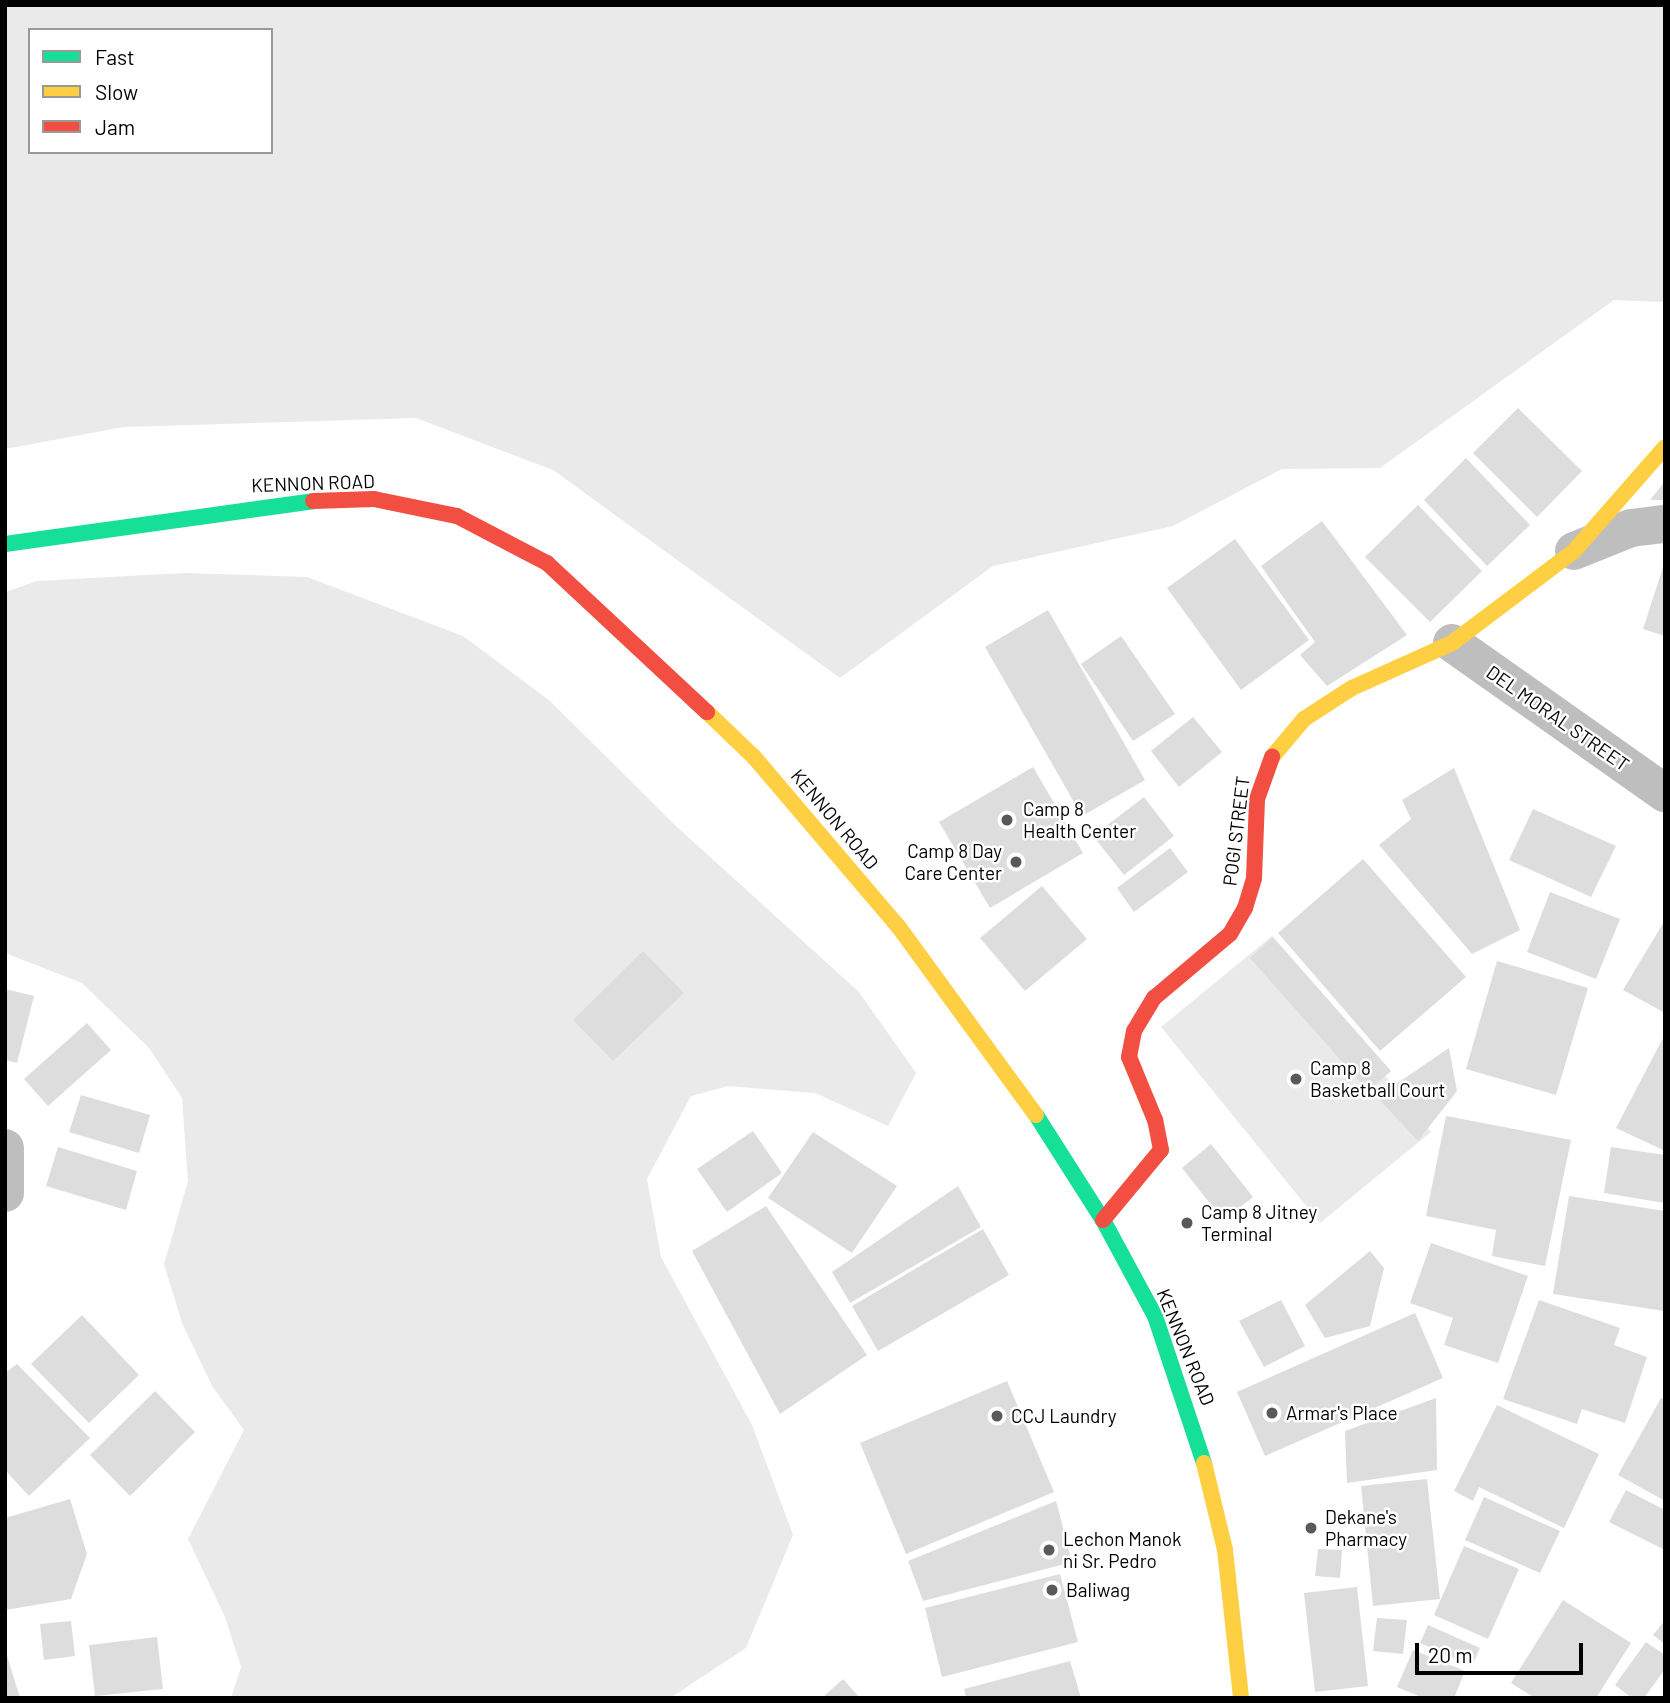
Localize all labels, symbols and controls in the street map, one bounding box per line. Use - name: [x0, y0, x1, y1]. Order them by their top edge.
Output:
- legend: [28, 28, 273, 154]
- text: Fast: [95, 44, 135, 69]
- text: Slow: [95, 79, 138, 104]
- text: Jam: [95, 114, 135, 139]
- street label: KENNON ROAD: [251, 469, 375, 497]
- street label: DEL MORAL STREET: [1482, 660, 1634, 776]
- street label: KENNON ROAD: [787, 764, 883, 874]
- street label: POGI STREET: [1218, 775, 1254, 887]
- place label: Camp 8 Health Center: [1023, 798, 1136, 842]
- marker: Camp 8 Health Center: [997, 810, 1017, 830]
- place label: Camp 8 Day Care Center: [905, 840, 1002, 884]
- marker: Camp 8 Day Care Center: [1008, 854, 1024, 870]
- place label: Camp 8 Basketball Court: [1310, 1057, 1445, 1101]
- marker: Camp 8 Basketball Court: [1288, 1071, 1304, 1087]
- place label: Camp 8 Jitney Terminal: [1201, 1201, 1317, 1245]
- marker: Camp 8 Jitney Terminal: [1179, 1215, 1195, 1231]
- street label: KENNON ROAD: [1152, 1285, 1220, 1409]
- place label: Armar's Place: [1286, 1402, 1398, 1424]
- place label: CCJ Laundry: [1011, 1405, 1117, 1427]
- marker: Armar's Place: [1264, 1405, 1280, 1421]
- marker: CCJ Laundry: [989, 1408, 1005, 1424]
- place label: Dekane's Pharmacy: [1325, 1506, 1407, 1550]
- marker: Dekane's Pharmacy: [1303, 1520, 1319, 1536]
- place label: Lechon Manok ni Sr. Pedro: [1063, 1528, 1182, 1572]
- marker: Lechon Manok ni Sr. Pedro: [1041, 1542, 1057, 1558]
- place label: Baliwag: [1066, 1579, 1130, 1601]
- marker: Baliwag: [1044, 1582, 1060, 1598]
- scale bar: [1418, 1630, 1586, 1674]
- text: 20 m: [1428, 1642, 1473, 1667]

